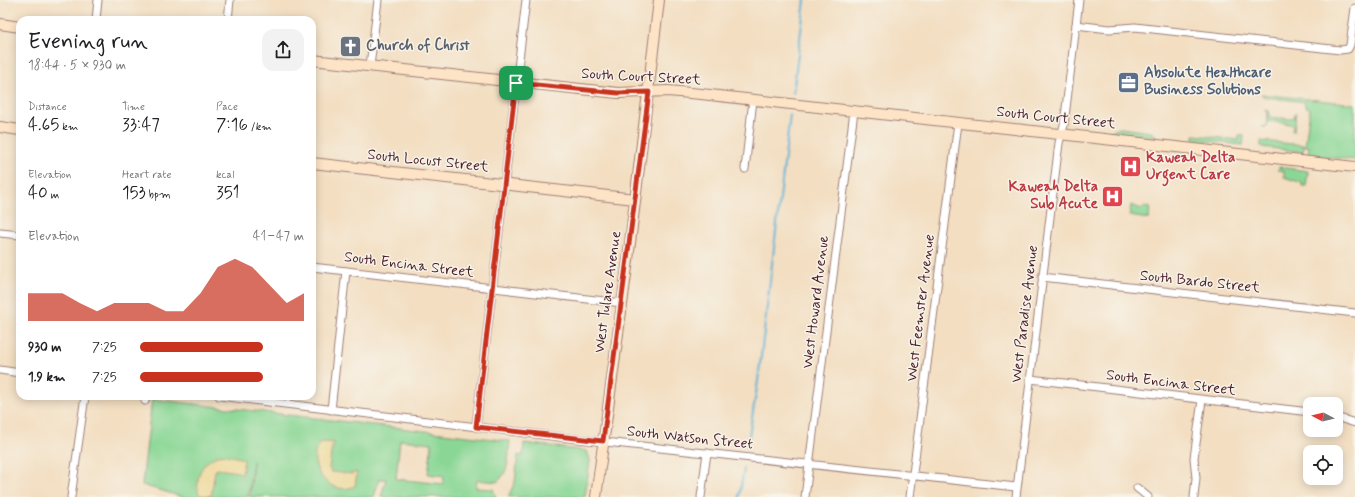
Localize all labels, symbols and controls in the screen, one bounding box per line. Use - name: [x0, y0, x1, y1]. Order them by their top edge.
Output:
- text: Evening run: [28, 28, 148, 56]
- button: share: [262, 29, 304, 71]
- church icon: Church of Christ: [338, 33, 364, 59]
- place label: Church of Christ: [366, 36, 470, 56]
- text: 18:44 · 5 × 930 m: [28, 57, 126, 74]
- place label: Absolute Healthcare Business Solutions: [1144, 63, 1272, 100]
- street label: South Court Street: [581, 64, 701, 90]
- pin: [499, 66, 533, 100]
- office icon: Absolute Healthcare Business Solutions: [1115, 69, 1141, 95]
- icon: arrive: [505, 72, 527, 94]
- text: Distance: [28, 100, 67, 114]
- text: Time: [122, 100, 145, 114]
- text: Pace: [216, 100, 238, 114]
- street label: South Court Street: [995, 102, 1117, 134]
- text: 4.65: [28, 114, 59, 136]
- text: 33:47: [122, 114, 160, 136]
- text: 7:16: [216, 114, 248, 136]
- text: km: [59, 120, 78, 134]
- text: /km: [248, 120, 272, 134]
- street label: South Locust Street: [366, 145, 490, 177]
- place label: Kaweah Delta Urgent Care: [1146, 148, 1235, 187]
- hospital icon: Kaweah Delta Urgent Care: [1118, 154, 1144, 180]
- text: Elevation: [28, 168, 71, 182]
- text: Heart rate: [122, 168, 171, 182]
- text: kcal: [216, 168, 234, 182]
- place label: Kaweah Delta Sub Acute: [1009, 177, 1099, 214]
- text: 40: [28, 182, 48, 204]
- text: 153: [122, 182, 146, 204]
- text: 351: [216, 182, 239, 204]
- hospital icon: Kaweah Delta Sub Acute: [1100, 183, 1126, 209]
- text: m: [48, 188, 59, 202]
- text: bpm: [146, 188, 171, 202]
- text: Elevation: [28, 228, 79, 245]
- text: 41–47 m: [253, 228, 304, 245]
- street label: West Tulare Avenue: [590, 230, 626, 354]
- street label: West Feemster Avenue: [902, 233, 940, 383]
- street label: West Howard Avenue: [798, 234, 834, 370]
- street label: West Paradise Avenue: [1007, 244, 1043, 384]
- street label: South Encina Street: [343, 247, 475, 283]
- street label: South Bardo Street: [1139, 266, 1261, 298]
- text: 930 m: [28, 339, 62, 356]
- text: 7:25: [92, 339, 117, 356]
- street label: South Encina Street: [1105, 365, 1237, 401]
- text: 1.9 km: [28, 369, 65, 386]
- text: 7:25: [92, 369, 117, 386]
- north arrow: [1303, 397, 1343, 437]
- map controls: [1303, 397, 1343, 485]
- street label: South Watson Street: [626, 421, 755, 455]
- button: locate: [1303, 445, 1343, 485]

